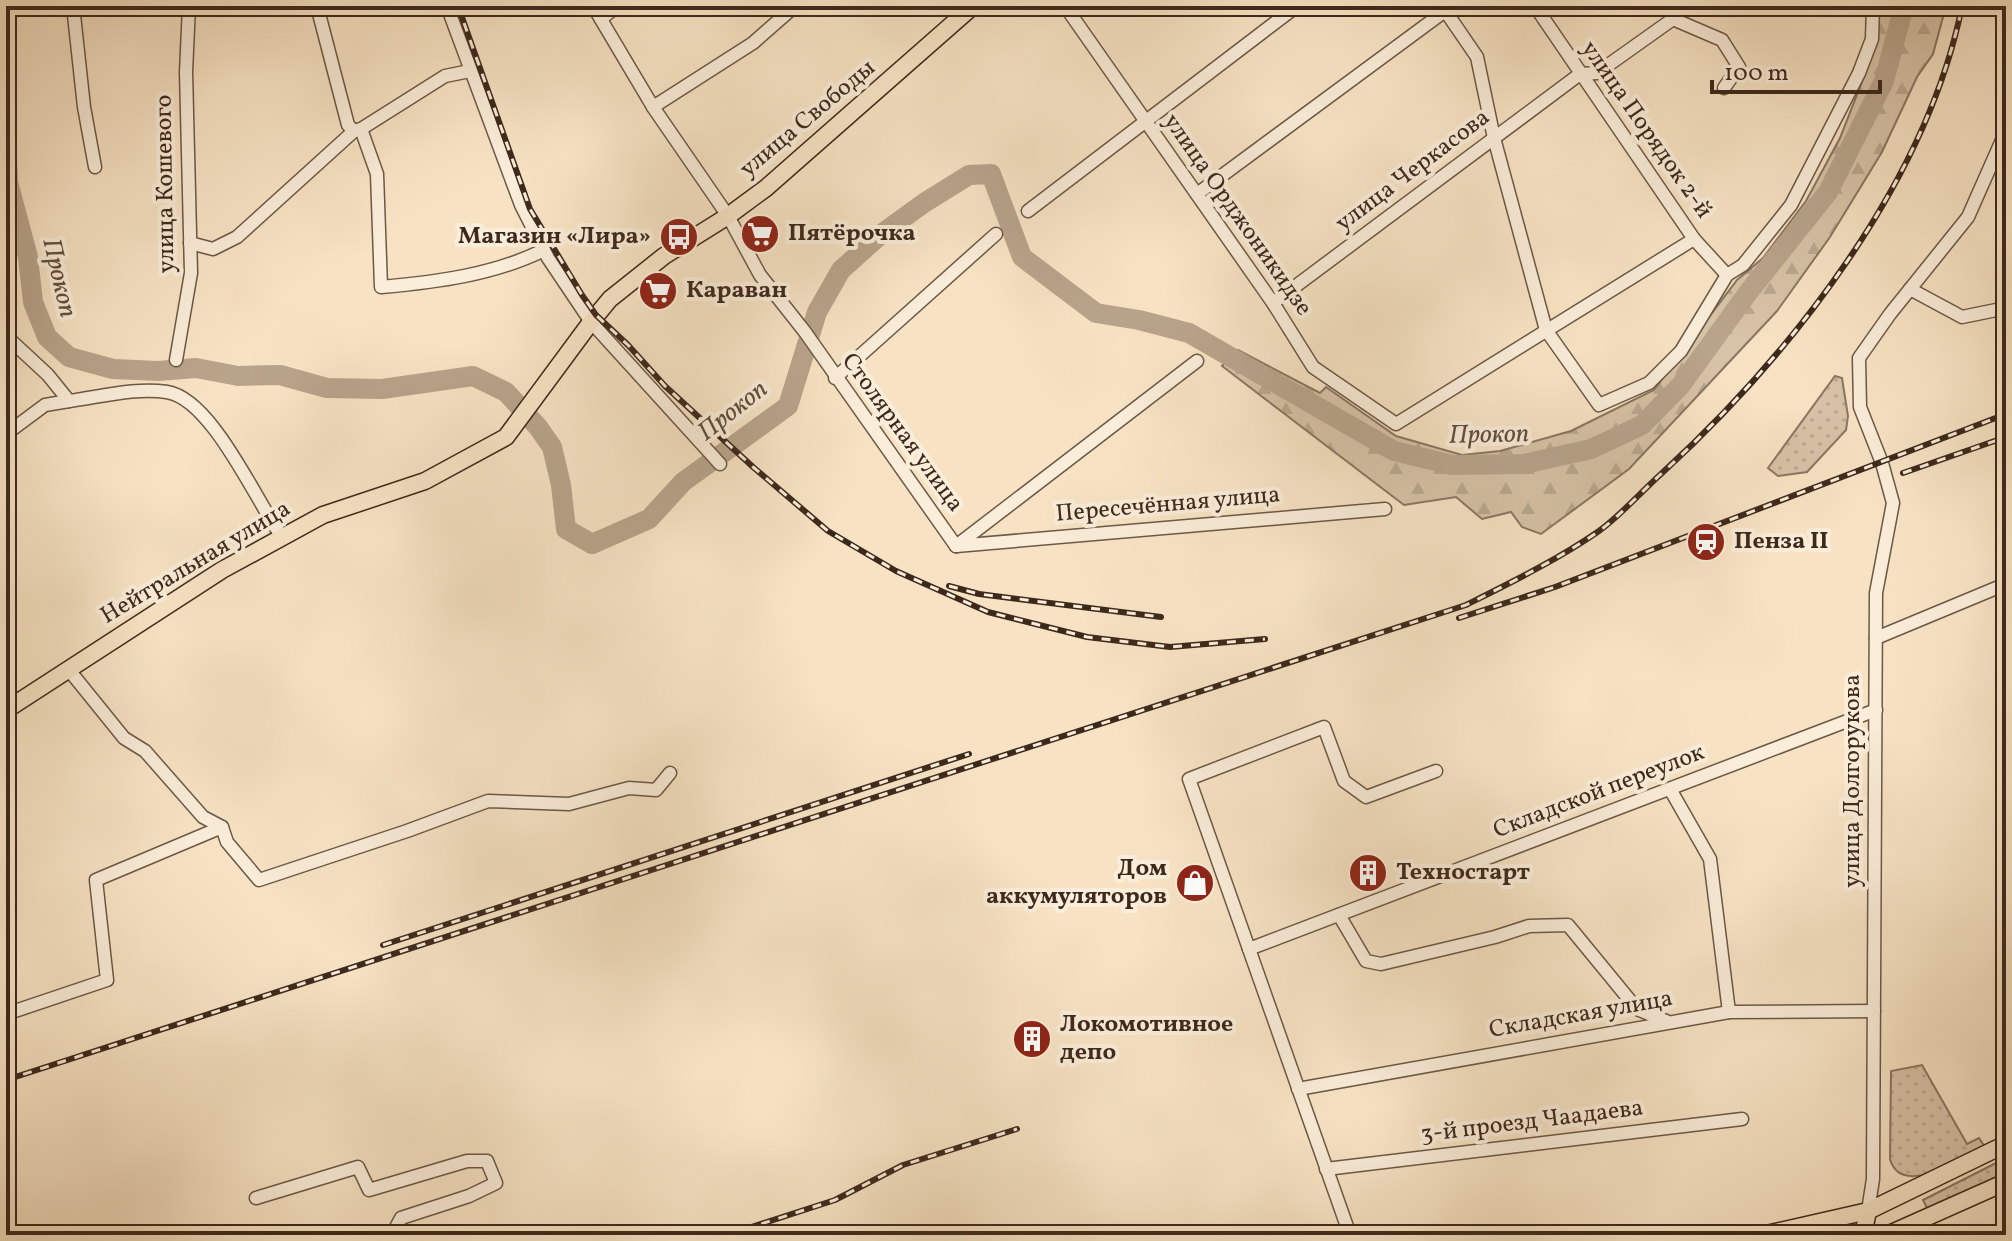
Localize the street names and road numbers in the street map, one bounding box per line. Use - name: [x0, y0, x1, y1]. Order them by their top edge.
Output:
- street label: улица Порядок 2-й: [1572, 34, 1720, 226]
- street label: улица Свободы: [733, 52, 883, 186]
- street label: улица Кошевого: [147, 94, 185, 274]
- street label: улица Черкасова: [1329, 101, 1497, 241]
- street label: улица Орджоникидзе: [1154, 107, 1320, 323]
- street label: Столярная улица: [833, 347, 971, 519]
- street label: Пересечённая улица: [1054, 478, 1282, 532]
- street label: Нейтральная улица: [95, 493, 297, 633]
- street label: улица Долгорукова: [1836, 674, 1870, 888]
- street label: Складской переулок: [1489, 736, 1710, 848]
- street label: Складская улица: [1486, 982, 1676, 1048]
- street label: 3-й проезд Чаадаева: [1419, 1091, 1645, 1153]

